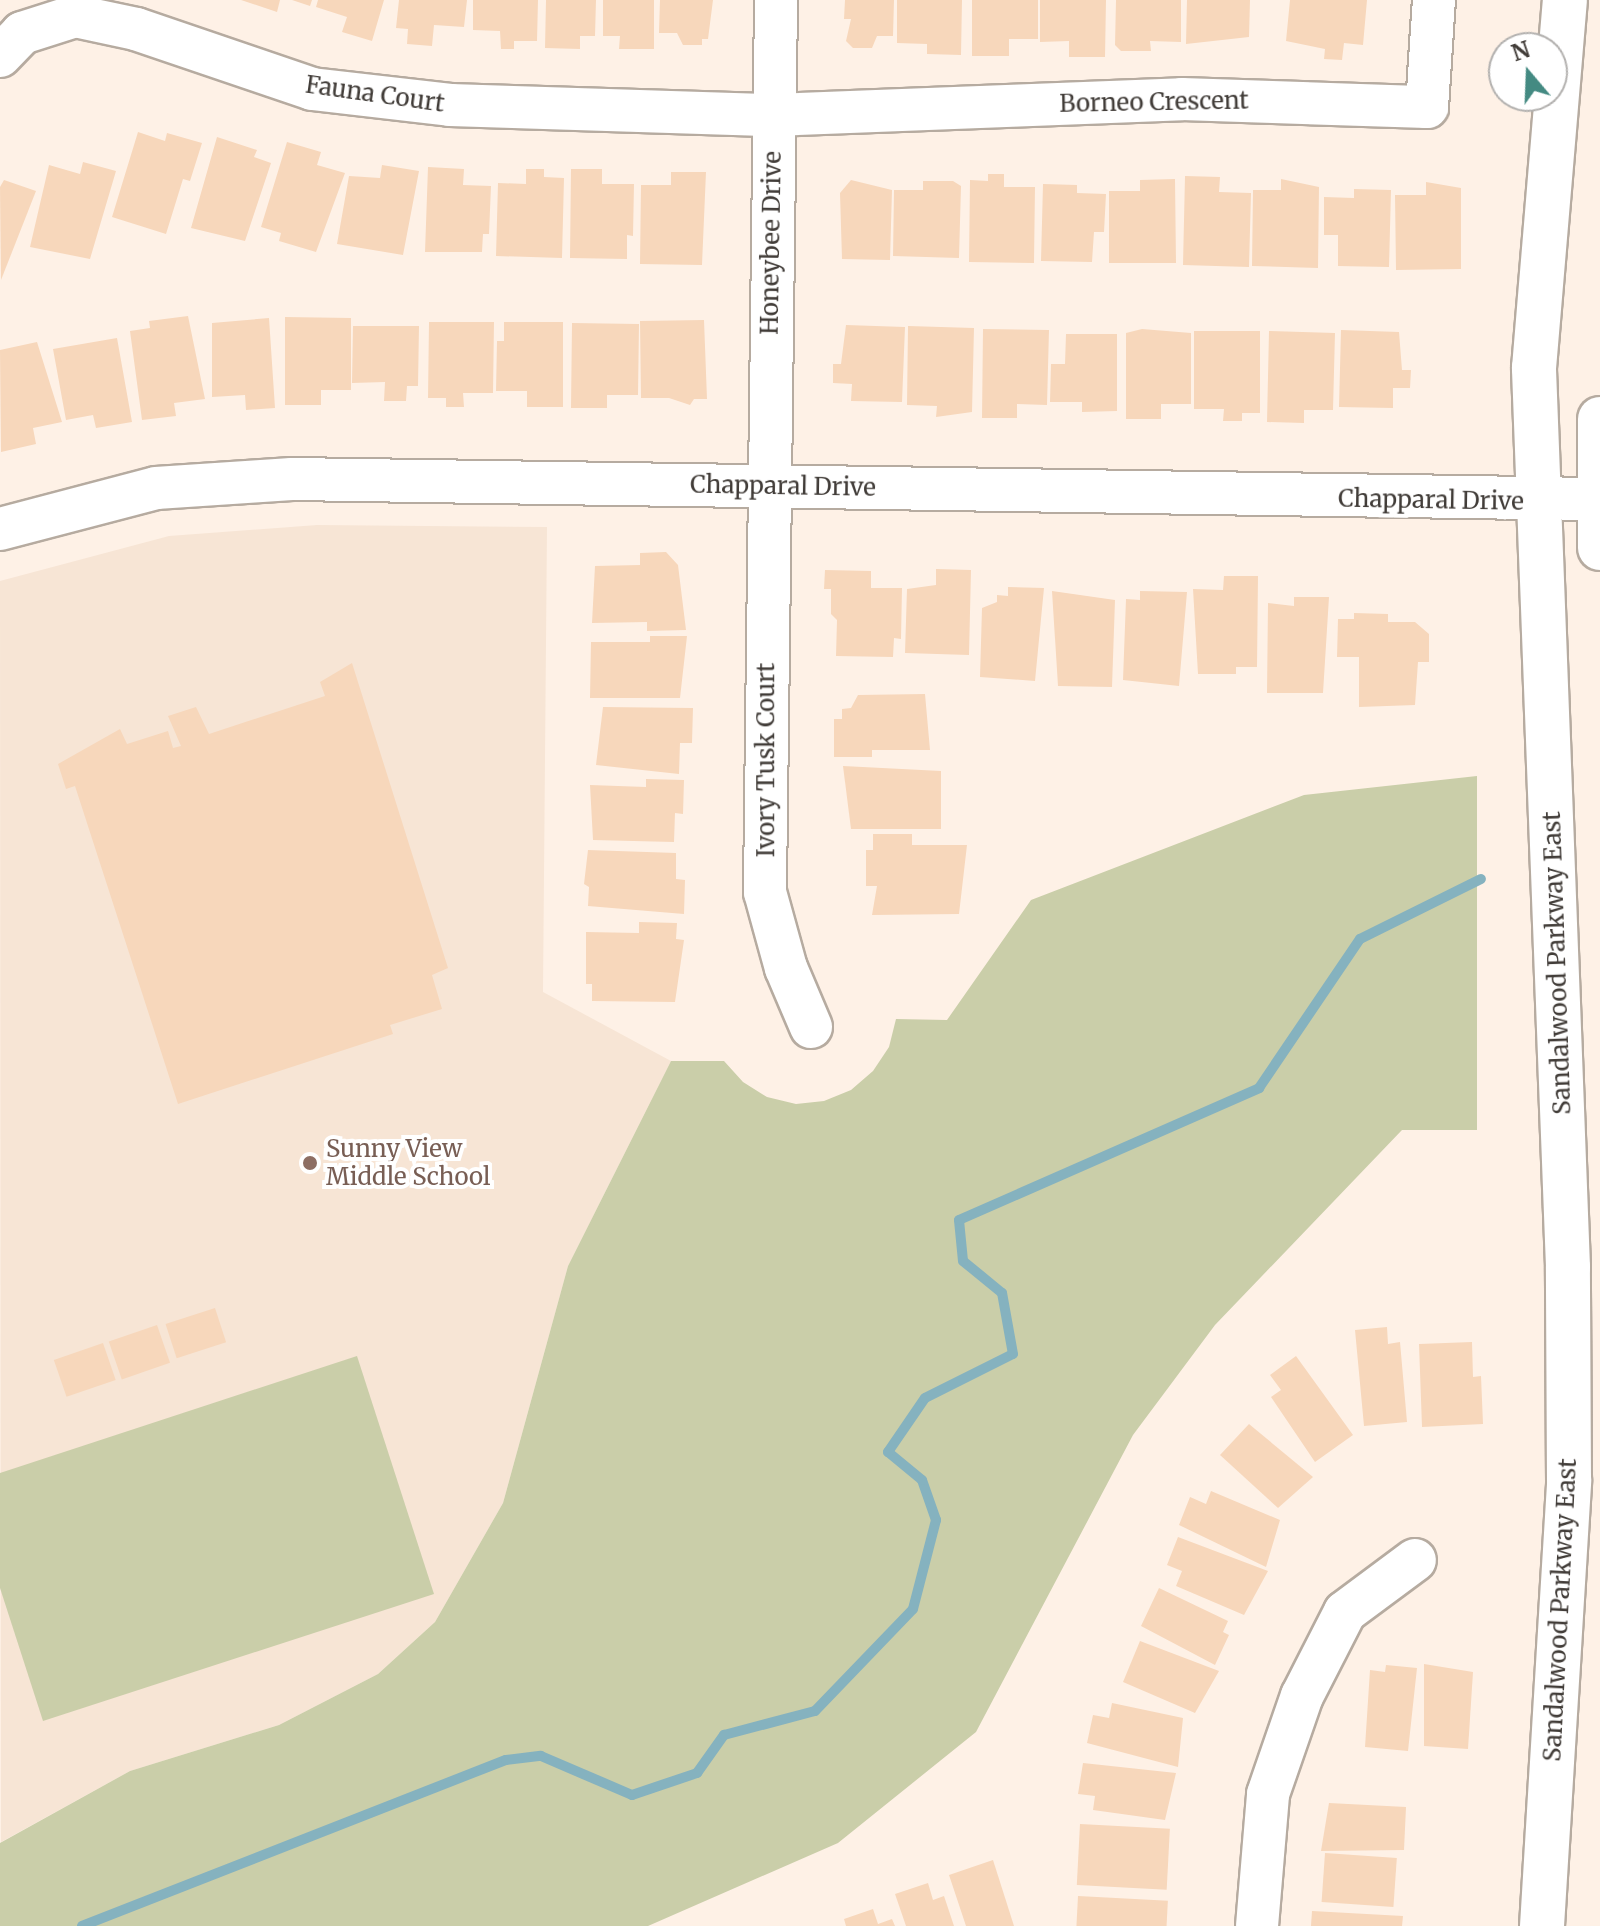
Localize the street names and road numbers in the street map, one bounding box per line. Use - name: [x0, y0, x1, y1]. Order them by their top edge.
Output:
- street label: Fauna Court: [304, 70, 446, 118]
- street label: Borneo Crescent: [1059, 86, 1249, 118]
- street label: Honeybee Drive: [755, 151, 787, 335]
- street label: Chapparal Drive: [690, 470, 876, 502]
- street label: Chapparal Drive: [1338, 484, 1524, 516]
- street label: Ivory Tusk Court: [752, 663, 780, 857]
- street label: Sandalwood Parkway East: [1537, 811, 1577, 1115]
- street label: Sandalwood Parkway East: [1538, 1458, 1582, 1762]

